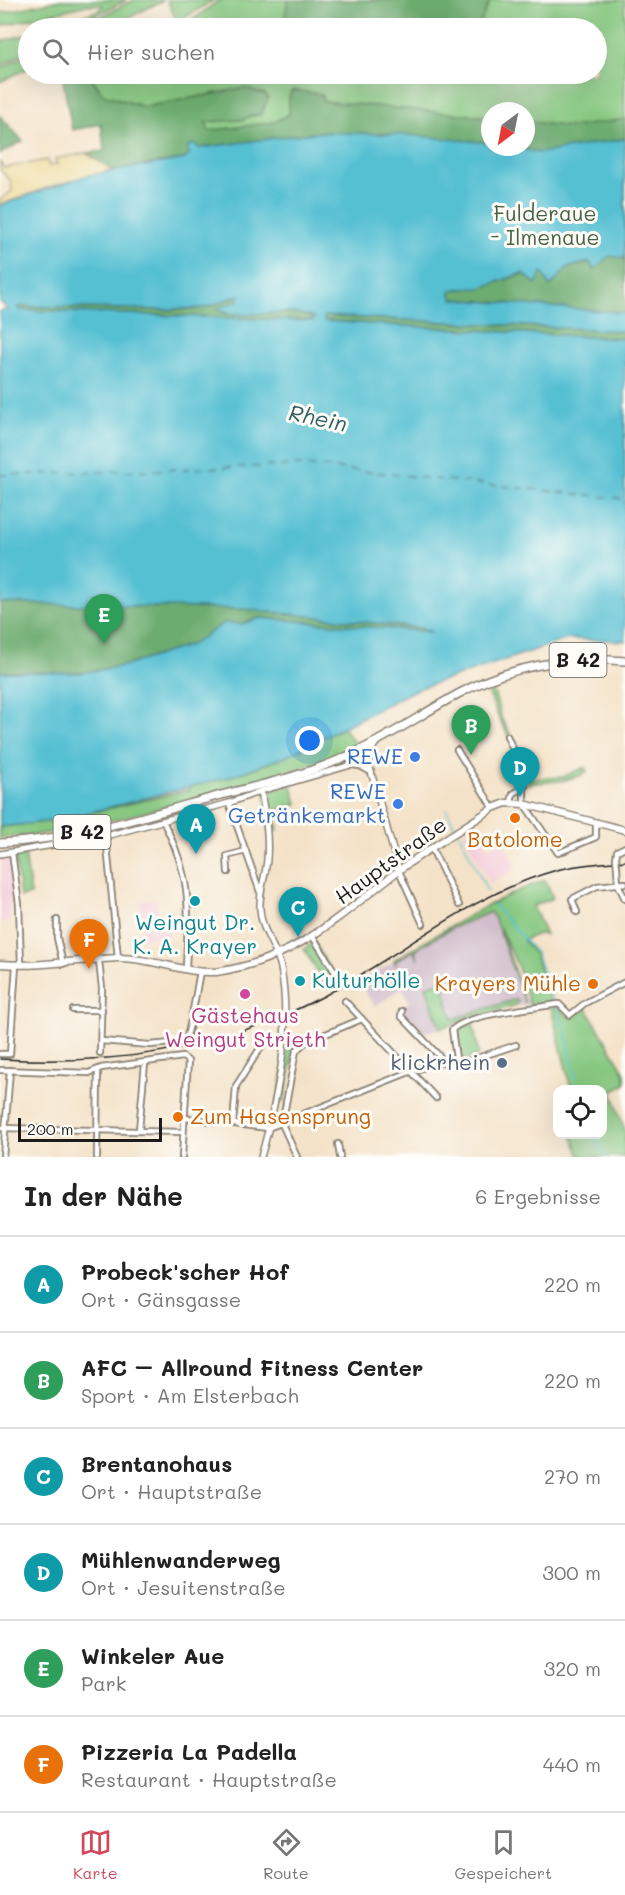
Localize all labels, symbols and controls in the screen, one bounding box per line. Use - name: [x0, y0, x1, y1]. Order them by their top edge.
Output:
- search box: [18, 18, 607, 84]
- icon: search: [39, 35, 72, 68]
- text: Hier suchen: [87, 37, 215, 66]
- north arrow: [481, 102, 535, 156]
- park label: Fulderaue - Ilmenaue: [491, 199, 600, 250]
- water label: Rhein: [286, 397, 350, 438]
- pin: E: [84, 594, 124, 644]
- road number: B 42: [550, 643, 606, 677]
- pin: B: [452, 706, 490, 755]
- your location: [295, 726, 324, 755]
- place label: REWE: [347, 742, 403, 769]
- pin: D: [500, 748, 540, 797]
- marker: REWE: [408, 750, 422, 764]
- place label: REWE Getränkemarkt: [228, 777, 386, 828]
- marker: REWE Getränkemarkt: [391, 797, 405, 811]
- pin: A: [176, 804, 216, 854]
- street label: Hauptstraße: [329, 810, 451, 909]
- marker: Batolome: [508, 811, 522, 825]
- road number: B 42: [54, 815, 110, 849]
- place label: Batolome: [467, 825, 563, 852]
- pin: C: [278, 888, 318, 937]
- marker: Weingut Dr. K. A. Krayer: [188, 894, 202, 908]
- place label: Weingut Dr. K. A. Krayer: [133, 908, 257, 959]
- pin: F: [70, 920, 109, 969]
- place label: Kulturhölle: [312, 966, 421, 993]
- place label: Krayers Mühle: [435, 969, 581, 996]
- marker: Kulturhölle: [293, 974, 307, 988]
- marker: Krayers Mühle: [586, 977, 600, 991]
- marker: Gästehaus Weingut Strieth: [238, 987, 252, 1001]
- place label: Gästehaus Weingut Strieth: [164, 1001, 326, 1052]
- place label: klickrhein: [390, 1048, 490, 1075]
- marker: klickrhein: [495, 1056, 509, 1070]
- map controls: [553, 1085, 607, 1139]
- button: locate: [553, 1085, 607, 1139]
- place label: Zum Hasensprung: [190, 1102, 371, 1129]
- marker: Zum Hasensprung: [171, 1110, 185, 1124]
- scale bar: [18, 1115, 162, 1142]
- text: 200 m: [27, 1118, 74, 1139]
- text: In der Nähe: [24, 1179, 183, 1213]
- text: 6 Ergebnisse: [475, 1183, 601, 1209]
- text: Probeck'scher Hof: [81, 1257, 289, 1286]
- text: A: [37, 1271, 50, 1297]
- text: 220 m: [544, 1271, 601, 1297]
- text: Ort · Gänsgasse: [81, 1286, 241, 1312]
- text: AFC – Allround Fitness Center: [81, 1353, 423, 1382]
- text: B: [37, 1367, 50, 1393]
- text: 220 m: [544, 1367, 601, 1393]
- text: Sport · Am Elsterbach: [81, 1382, 299, 1408]
- text: Brentanohaus: [81, 1449, 232, 1478]
- text: C: [36, 1463, 51, 1489]
- text: 270 m: [544, 1463, 601, 1489]
- text: Ort · Hauptstraße: [81, 1478, 262, 1504]
- text: Mühlenwanderweg: [81, 1545, 281, 1574]
- text: D: [36, 1559, 51, 1585]
- text: 300 m: [542, 1559, 601, 1585]
- text: Ort · Jesuitenstraße: [81, 1574, 286, 1600]
- text: Winkeler Aue: [81, 1641, 224, 1670]
- text: E: [37, 1655, 50, 1681]
- text: 320 m: [543, 1655, 601, 1681]
- text: Park: [81, 1670, 126, 1696]
- text: Pizzeria La Padella: [81, 1737, 297, 1766]
- text: F: [37, 1751, 50, 1777]
- text: 440 m: [543, 1751, 601, 1777]
- text: Restaurant · Hauptstraße: [81, 1766, 337, 1792]
- tab: Karte: [73, 1826, 118, 1883]
- tab: Route: [263, 1826, 309, 1883]
- tab: Gespeichert: [454, 1826, 552, 1883]

